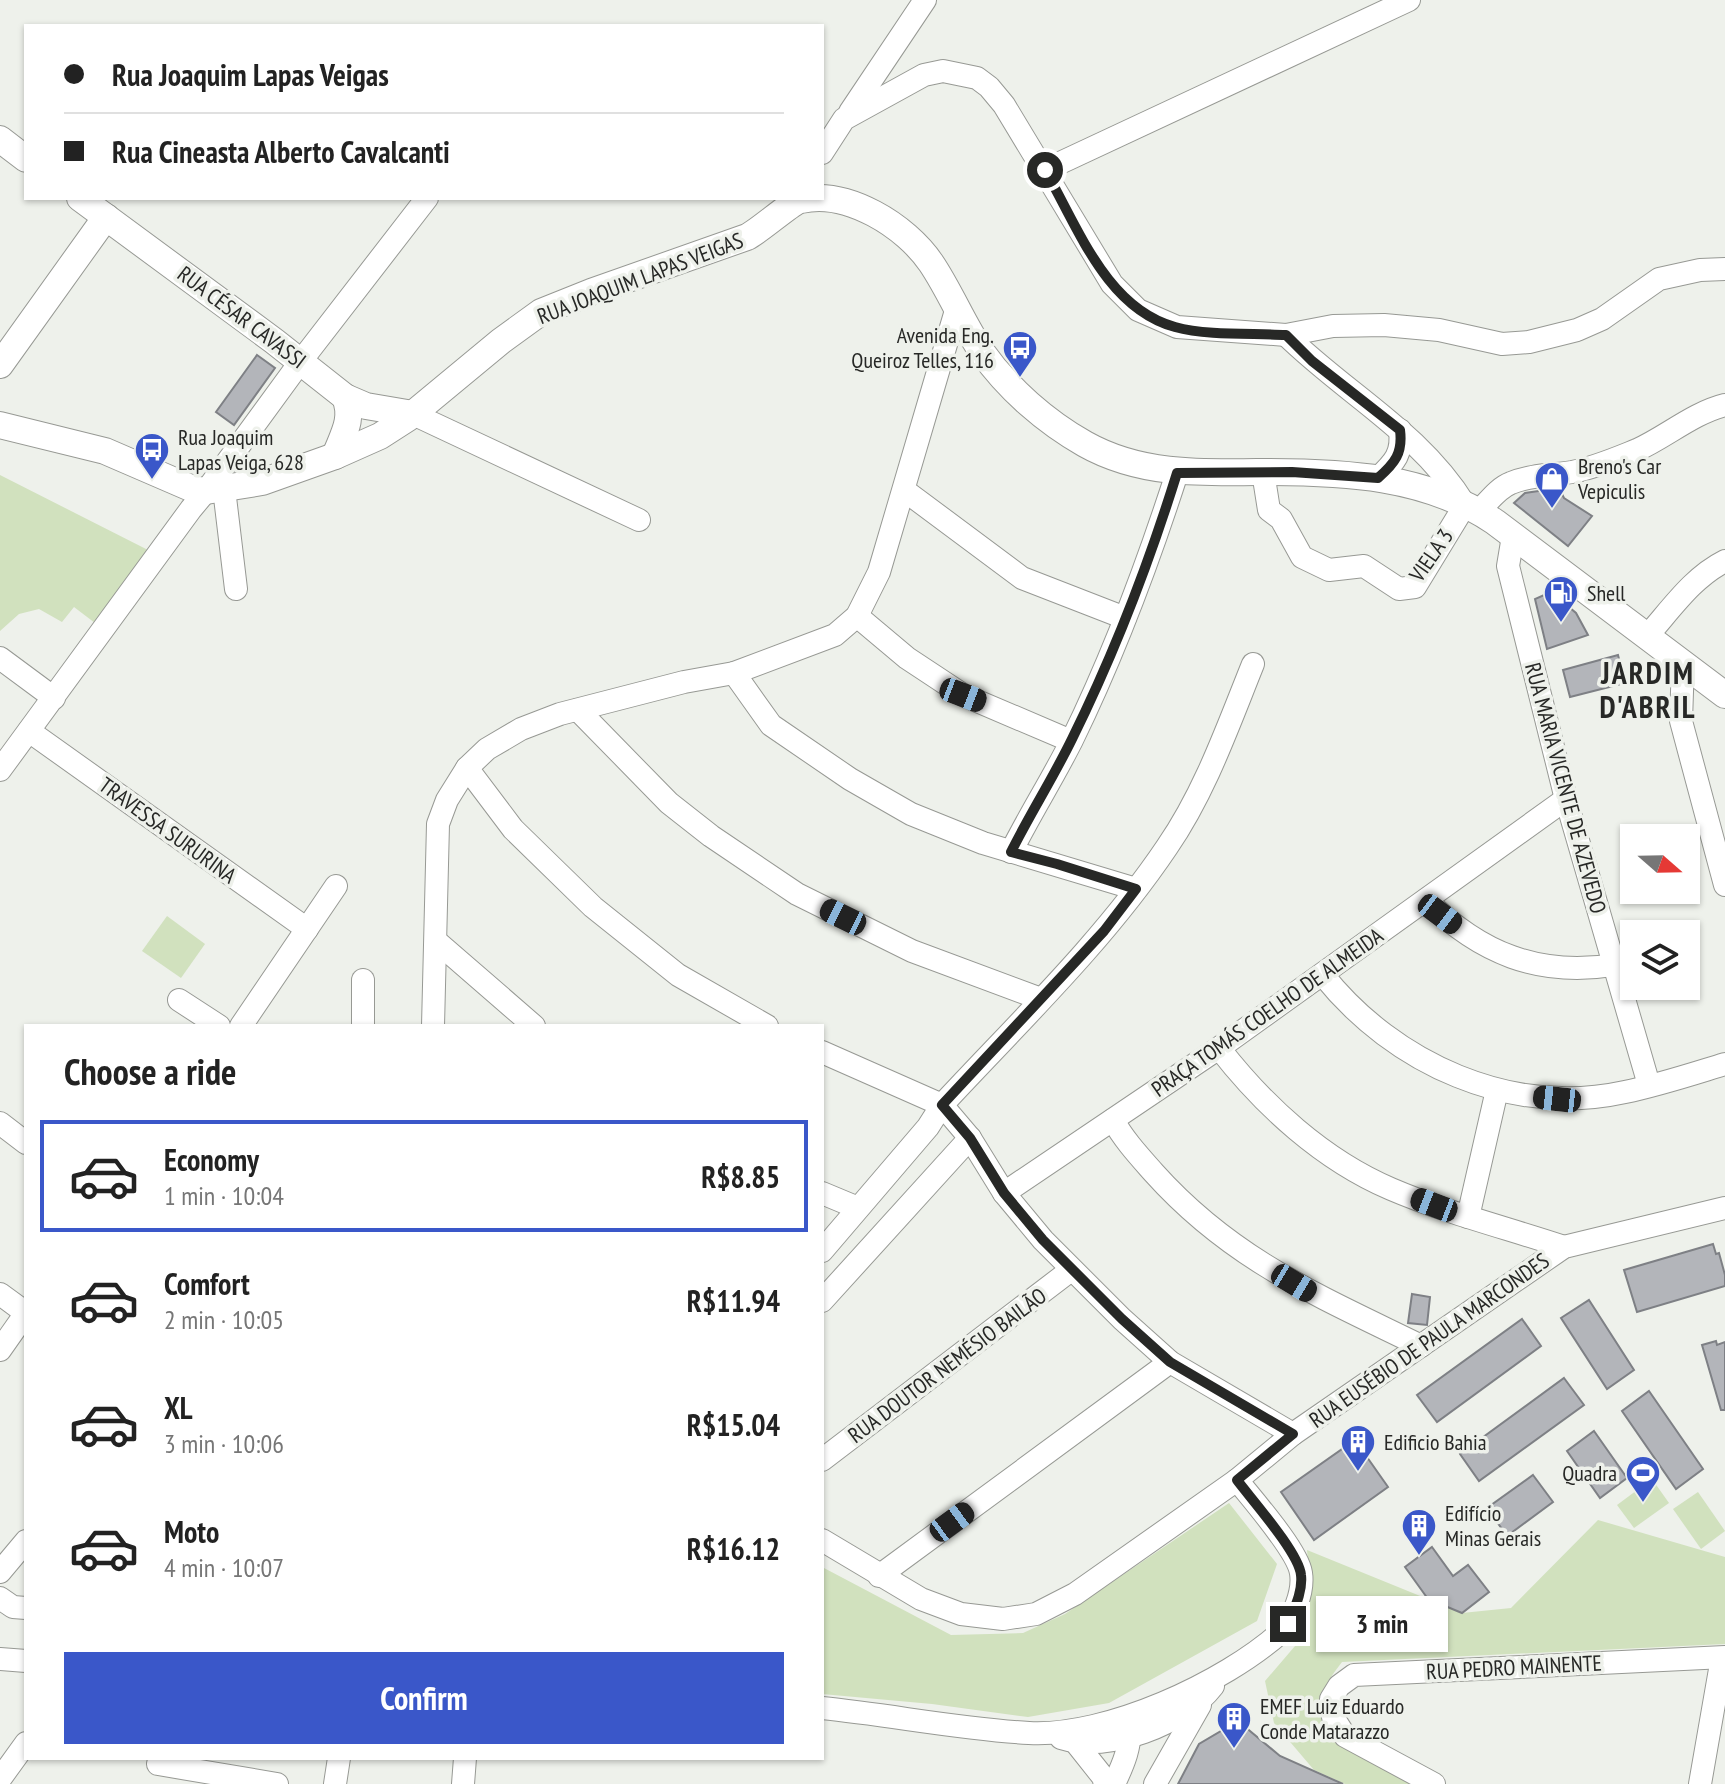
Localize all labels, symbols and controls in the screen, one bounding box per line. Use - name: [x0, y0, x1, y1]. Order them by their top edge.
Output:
- text: Rua Joaquim Lapas Veigas: [112, 55, 389, 94]
- text: Rua Cineasta Alberto Cavalcanti: [112, 132, 450, 171]
- route start: [1027, 152, 1063, 188]
- street label: RUA JOAQUIM LAPAS VEIGAS: [533, 226, 747, 330]
- street label: RUA CÉSAR CAVASSI: [172, 260, 312, 374]
- place label: Avenida Eng. Queiroz Telles, 116: [851, 321, 994, 374]
- bus stop icon: Avenida Eng. Queiroz Telles, 116: [1001, 329, 1039, 379]
- place label: Rua Joaquim Lapas Veiga, 628: [178, 423, 304, 476]
- bus stop icon: Rua Joaquim Lapas Veiga, 628: [133, 431, 171, 481]
- place label: Breno's Car Vepiculis: [1577, 452, 1661, 505]
- shop icon: Breno's Car Vepiculis: [1533, 460, 1571, 510]
- street label: VIELA 3: [1402, 523, 1459, 588]
- fuel station icon: Shell: [1542, 574, 1580, 624]
- place label: Shell: [1587, 579, 1626, 607]
- district label: JARDIM D'ABRIL: [1599, 653, 1697, 726]
- street label: RUA MARIA VICENTE DE AZEVEDO: [1519, 660, 1613, 916]
- car: [936, 675, 990, 715]
- street label: TRAVESSA SURURINA: [94, 771, 243, 890]
- north arrow: [1620, 824, 1700, 904]
- map controls: [1620, 824, 1700, 1000]
- car: [1414, 890, 1466, 938]
- car: [816, 896, 870, 938]
- button: layers: [1620, 920, 1700, 1000]
- street label: PRAÇA TOMÁS COELHO DE ALMEIDA: [1146, 921, 1389, 1103]
- text: Choose a ride: [64, 1048, 236, 1095]
- car: [1532, 1085, 1582, 1113]
- icon: car: [68, 1140, 140, 1212]
- text: Economy: [164, 1140, 259, 1179]
- text: R$8.85: [701, 1157, 780, 1196]
- text: 1 min · 10:04: [164, 1179, 284, 1212]
- car: [1407, 1185, 1461, 1225]
- street label: RUA EUSÉBIO DE PAULA MARCONDES: [1304, 1246, 1554, 1434]
- car: [1267, 1260, 1321, 1306]
- icon: car: [68, 1264, 140, 1336]
- text: Comfort: [164, 1264, 250, 1303]
- text: R$11.94: [687, 1281, 780, 1320]
- street label: RUA DOUTOR NEMÉSIO BAILÃO: [842, 1281, 1052, 1449]
- text: 2 min · 10:05: [164, 1303, 284, 1336]
- icon: car: [68, 1388, 140, 1460]
- text: XL: [164, 1388, 193, 1427]
- text: R$15.04: [687, 1405, 780, 1444]
- building icon: Edificio Bahia: [1339, 1423, 1377, 1473]
- text: 3 min · 10:06: [164, 1427, 284, 1460]
- place label: Edificio Bahia: [1384, 1428, 1487, 1456]
- sports icon: Quadra: [1624, 1454, 1662, 1504]
- place label: Quadra: [1562, 1459, 1617, 1487]
- car: [926, 1498, 978, 1546]
- place label: Edifício Minas Gerais: [1445, 1499, 1541, 1552]
- building icon: Edifício Minas Gerais: [1400, 1507, 1438, 1557]
- icon: car: [68, 1512, 140, 1584]
- text: Moto: [164, 1512, 219, 1551]
- text: R$16.12: [687, 1529, 780, 1568]
- text: 4 min · 10:07: [164, 1551, 284, 1584]
- callout: 3 min: [1316, 1596, 1448, 1652]
- route end: [1270, 1606, 1306, 1642]
- text: 3 min: [1356, 1607, 1408, 1640]
- street label: RUA PEDRO MAINENTE: [1425, 1648, 1603, 1686]
- button: Confirm: [64, 1652, 784, 1744]
- place label: EMEF Luiz Eduardo Conde Matarazzo: [1260, 1692, 1404, 1745]
- building icon: EMEF Luiz Eduardo Conde Matarazzo: [1215, 1700, 1253, 1750]

